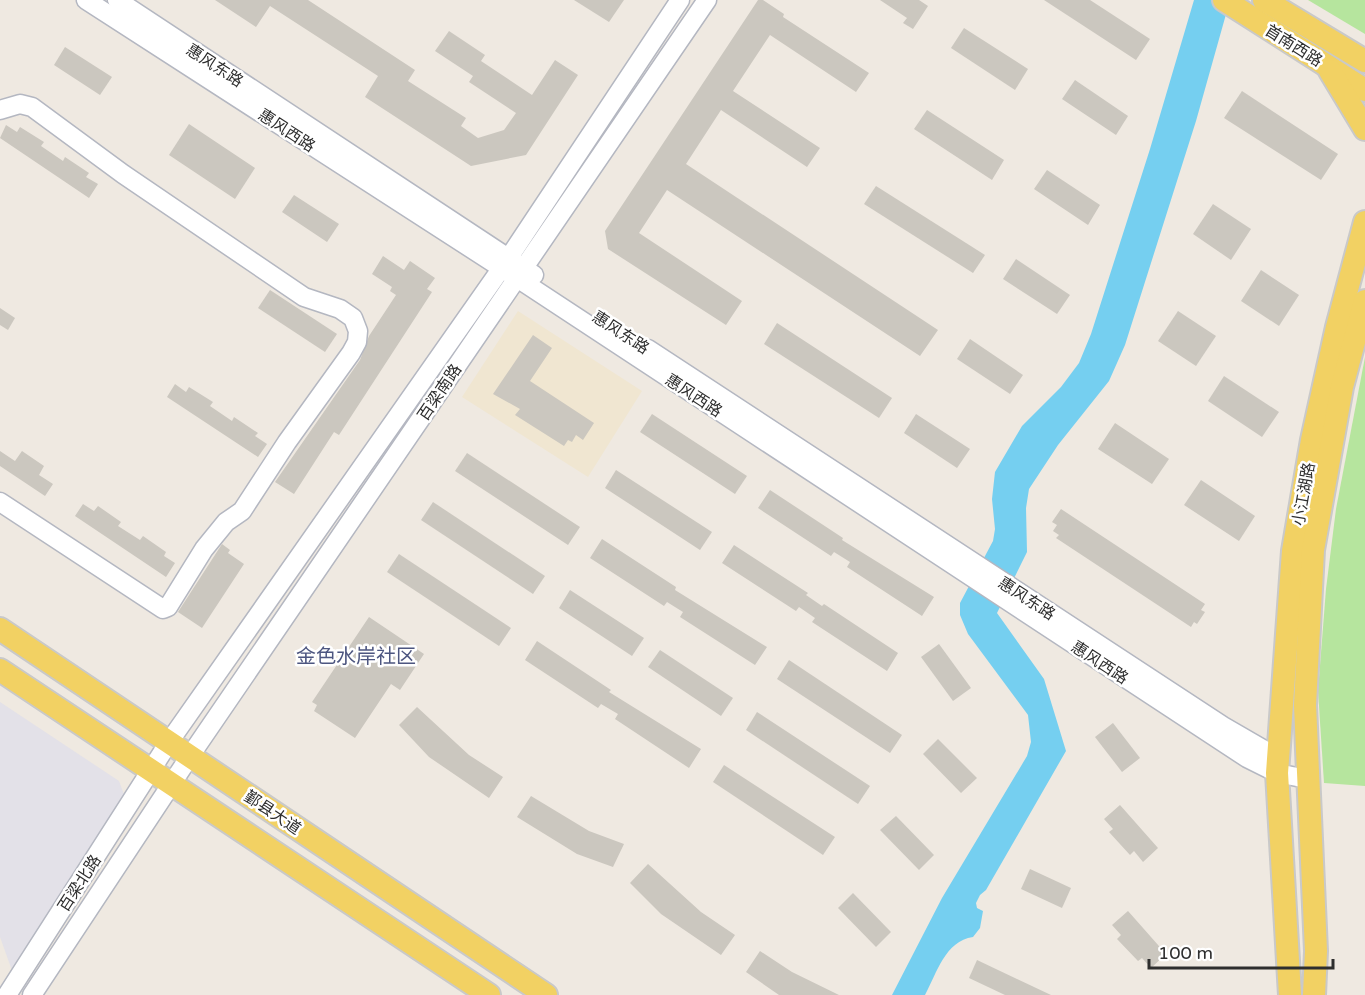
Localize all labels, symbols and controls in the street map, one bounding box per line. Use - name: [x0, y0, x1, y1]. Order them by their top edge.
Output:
- street label: 首南西路: [1261, 20, 1326, 71]
- street label: 惠风东路: [182, 40, 247, 92]
- street label: 惠风西路: [254, 105, 319, 157]
- street label: 惠风东路: [588, 307, 653, 359]
- street label: 百梁南路: [414, 360, 466, 425]
- street label: 惠风西路: [661, 370, 726, 422]
- street label: 小江湖路: [1289, 461, 1319, 527]
- street label: 惠风东路: [994, 573, 1059, 625]
- street label: 惠风西路: [1067, 637, 1132, 689]
- district label: 金色水岸社区: [296, 645, 416, 669]
- street label: 鄞县大道: [240, 787, 305, 839]
- street label: 百梁北路: [54, 851, 106, 916]
- scale bar: [1149, 932, 1334, 970]
- text: 100 m: [1158, 942, 1213, 964]

